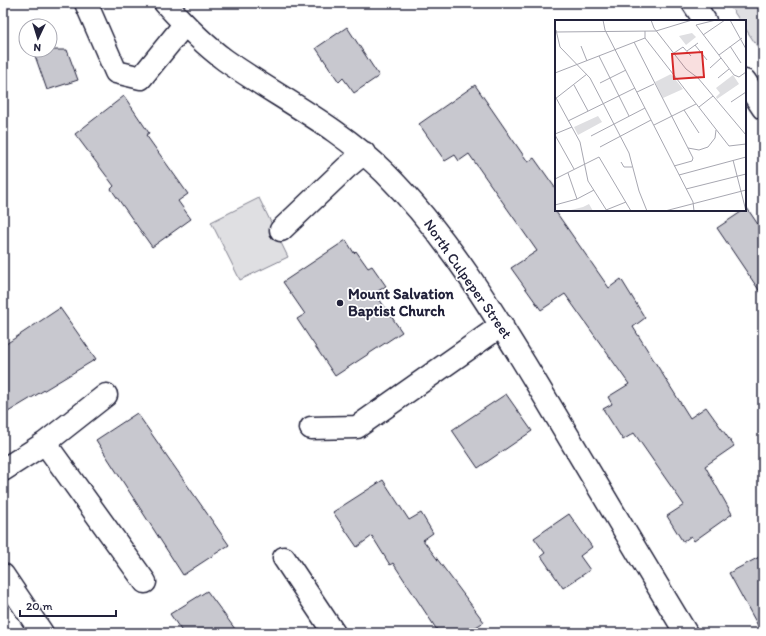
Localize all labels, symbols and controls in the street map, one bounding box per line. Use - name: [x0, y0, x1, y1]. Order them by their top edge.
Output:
- north arrow: [18, 18, 58, 58]
- inset map: [555, 20, 746, 211]
- text: N: [33, 41, 42, 54]
- street label: North Culpeper Street: [420, 216, 516, 343]
- place label: Mount Salvation Baptist Church: [348, 285, 454, 321]
- marker: Mount Salvation Baptist Church: [335, 298, 345, 308]
- scale bar: [20, 592, 116, 618]
- text: 20 m: [26, 599, 53, 613]

